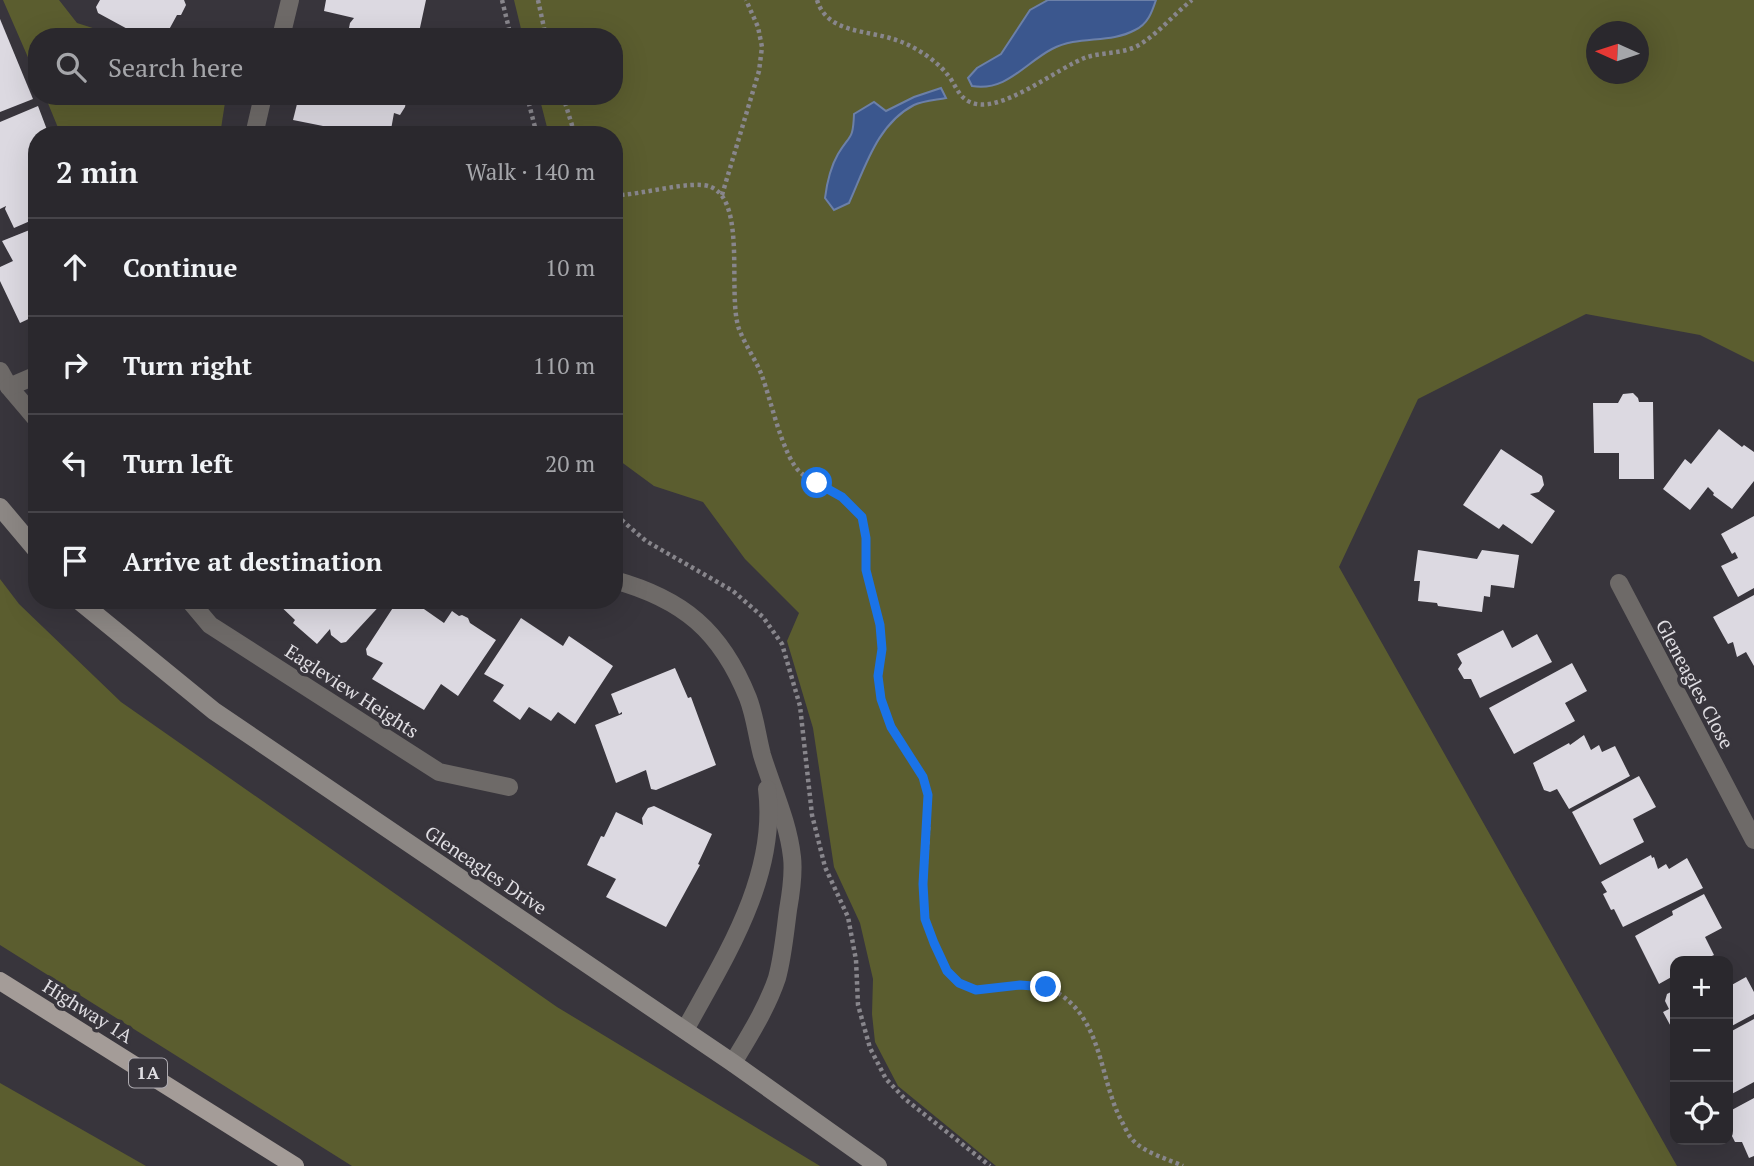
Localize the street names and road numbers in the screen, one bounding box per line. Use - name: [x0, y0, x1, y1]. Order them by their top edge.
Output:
- street label: Gleneagles Close: [1651, 615, 1740, 753]
- street label: Eagleview Heights: [281, 638, 424, 743]
- street label: Gleneagles Drive: [420, 819, 552, 920]
- street label: Highway 1A: [39, 973, 138, 1048]
- road number: 1A: [129, 1058, 167, 1088]

